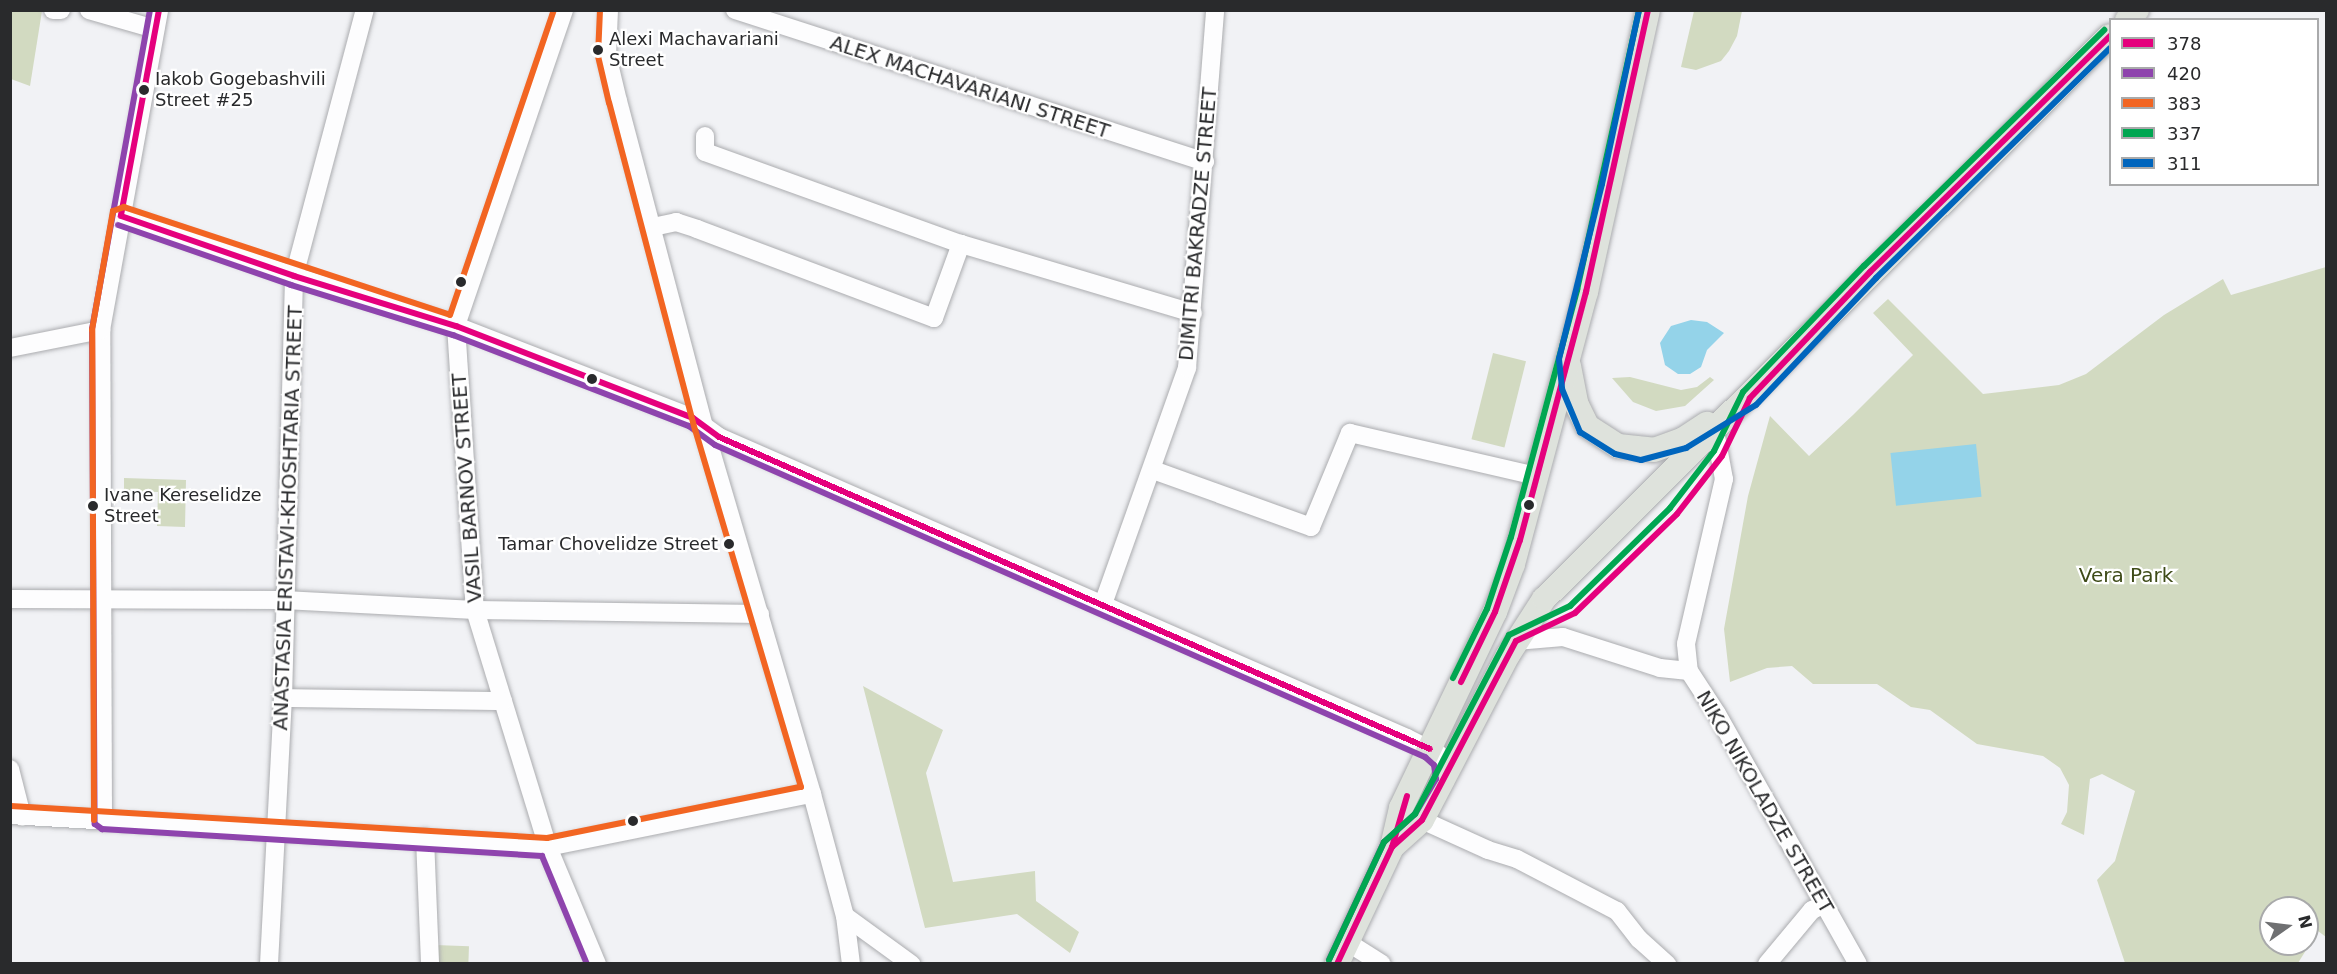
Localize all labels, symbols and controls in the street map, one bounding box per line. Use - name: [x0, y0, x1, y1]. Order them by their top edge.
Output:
- legend: [2109, 18, 2319, 186]
- place label: Alexi Machavariani Street: [609, 29, 779, 72]
- street label: ALEX MACHAVARIANI STREET: [827, 30, 1113, 144]
- text: 378: [2167, 33, 2201, 54]
- marker: Alexi Machavariani Street: [592, 44, 604, 56]
- text: 420: [2167, 63, 2201, 84]
- place label: Iakob Gogebashvili Street #25: [155, 69, 326, 112]
- marker: Iakob Gogebashvili Street #25: [138, 84, 150, 96]
- street label: DIMITRI BAKRADZE STREET: [1174, 86, 1222, 362]
- text: 383: [2167, 93, 2201, 114]
- text: 337: [2167, 123, 2201, 144]
- text: 311: [2167, 153, 2201, 174]
- unlabelled marker: [455, 276, 467, 288]
- street label: ANASTASIA ERISTAVI-KHOSHTARIA STREET: [269, 305, 307, 731]
- street label: VASIL BARNOV STREET: [447, 372, 487, 604]
- unlabelled marker: [586, 373, 598, 385]
- place label: Ivane Kereselidze Street: [104, 485, 262, 528]
- unlabelled marker: [1523, 499, 1535, 511]
- marker: Ivane Kereselidze Street: [87, 500, 99, 512]
- place label: Tamar Chovelidze Street: [498, 533, 718, 555]
- marker: Tamar Chovelidze Street: [723, 538, 735, 550]
- park label: Vera Park: [2079, 563, 2173, 587]
- street label: NIKO NIKOLADZE STREET: [1691, 686, 1839, 918]
- unlabelled marker: [627, 815, 639, 827]
- north arrow: [2259, 896, 2319, 956]
- text: N: [2294, 913, 2316, 931]

